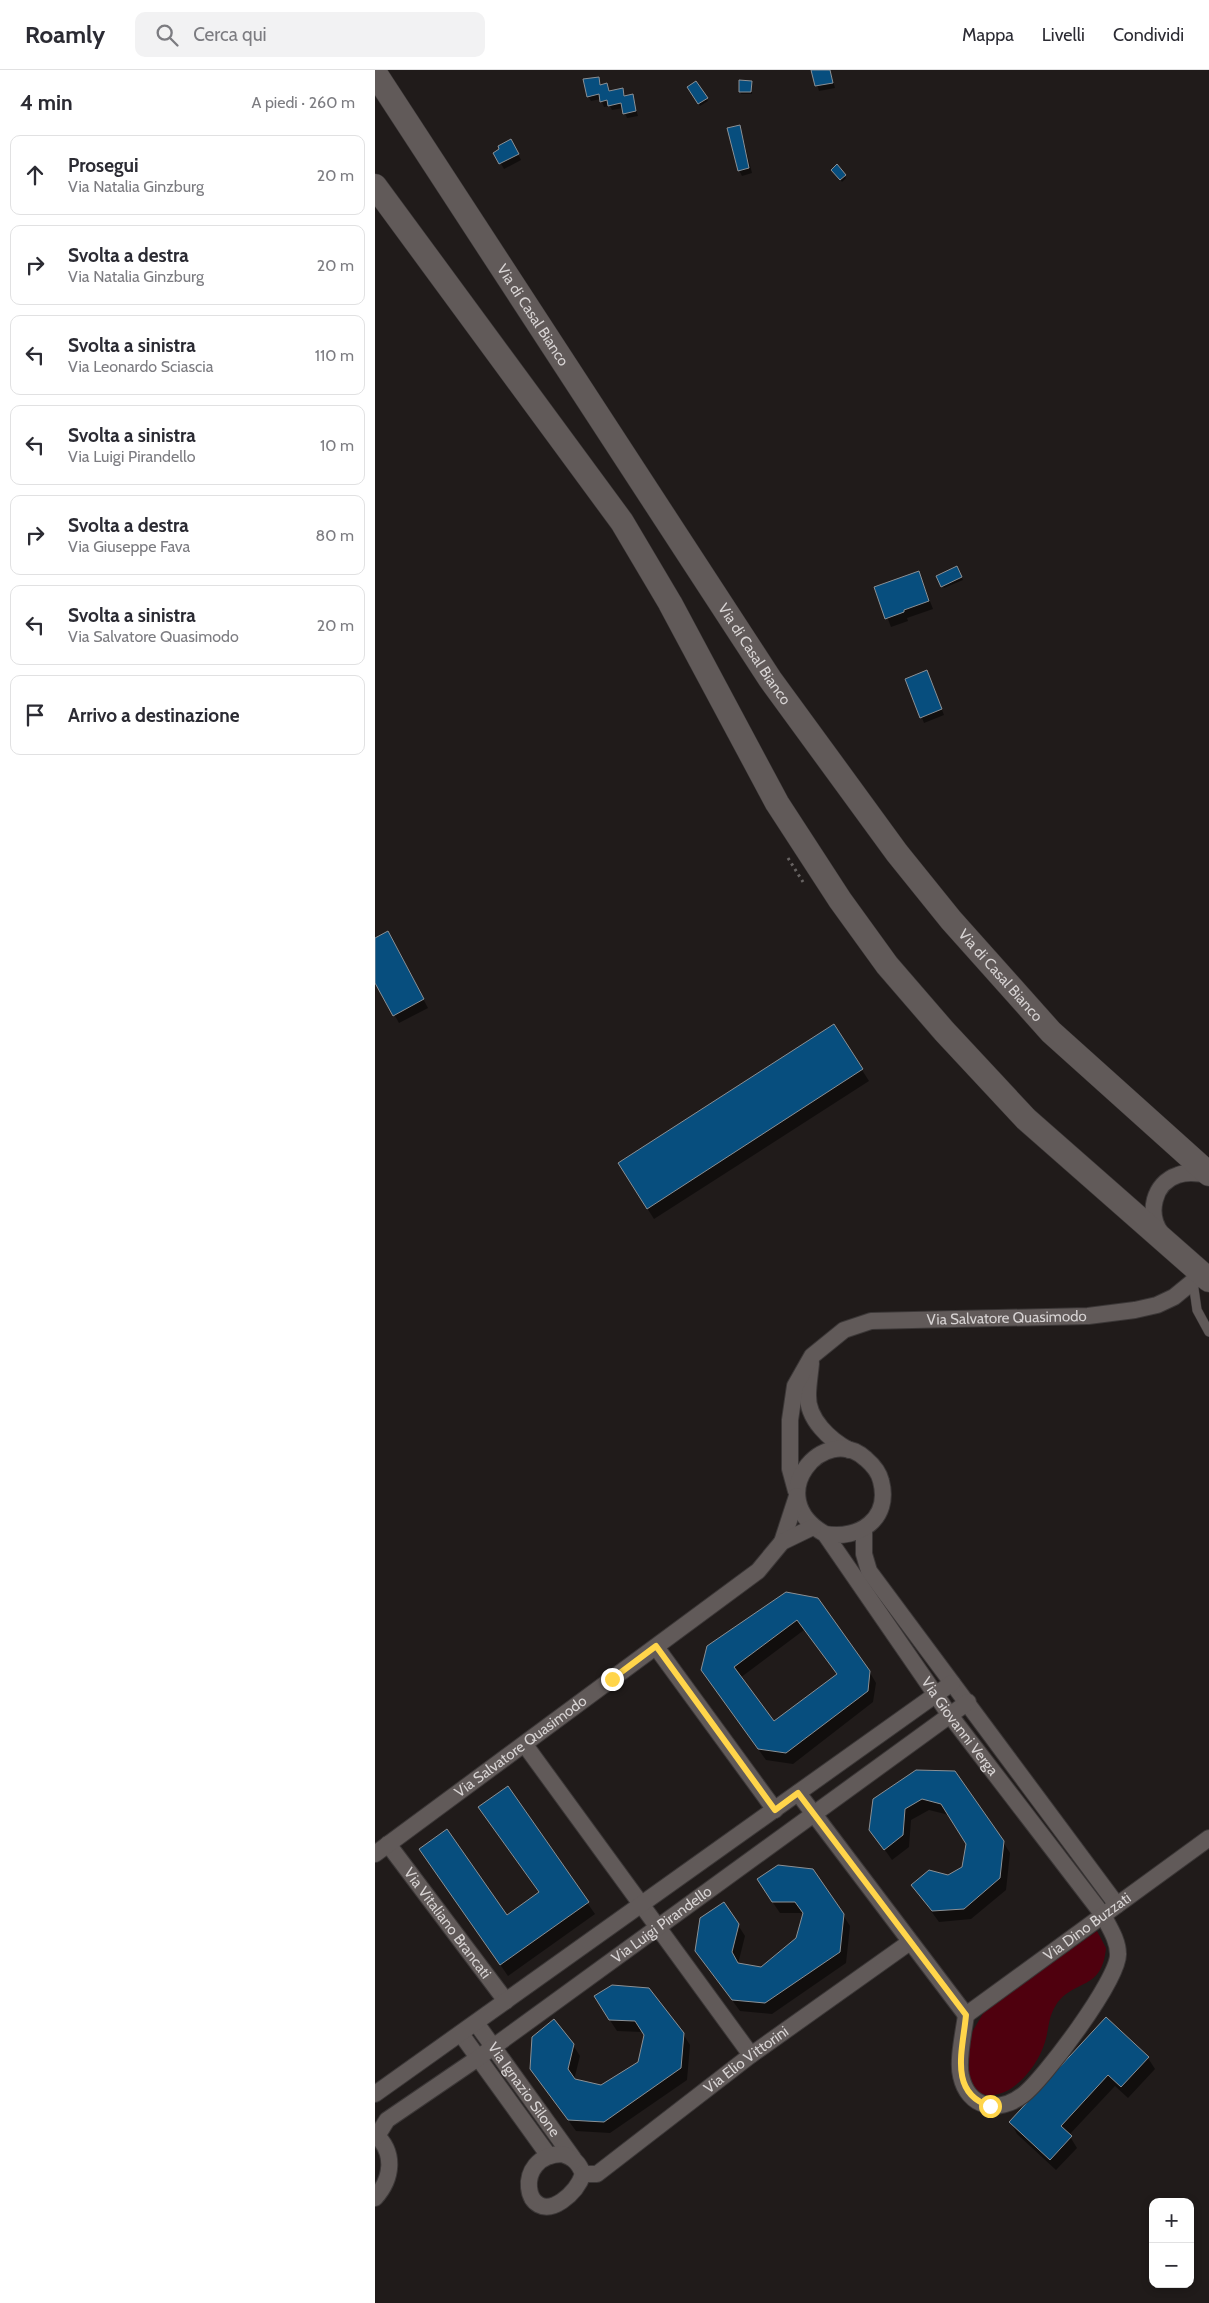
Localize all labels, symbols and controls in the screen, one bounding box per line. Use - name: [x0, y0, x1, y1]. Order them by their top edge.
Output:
- search box: [135, 12, 485, 57]
- text: Roamly: [25, 20, 105, 49]
- icon: search: [153, 21, 181, 49]
- text: Cerca qui: [193, 23, 267, 46]
- text: Mappa: [962, 24, 1014, 46]
- text: Livelli: [1042, 24, 1085, 46]
- text: Condividi: [1113, 24, 1184, 46]
- text: 4 min: [20, 90, 73, 115]
- text: A piedi · 260 m: [251, 93, 355, 112]
- text: Prosegui: [68, 154, 139, 177]
- icon: ahead: [21, 161, 49, 189]
- text: 20 m: [317, 166, 354, 185]
- text: Via Natalia Ginzburg: [68, 177, 204, 196]
- text: Svolta a destra: [68, 244, 189, 267]
- icon: right: [21, 251, 49, 279]
- text: 20 m: [317, 256, 354, 275]
- street label: Via di Casal Bianco: [493, 261, 573, 369]
- text: Via Natalia Ginzburg: [68, 267, 204, 286]
- text: Svolta a sinistra: [68, 334, 196, 357]
- icon: left: [21, 341, 49, 369]
- text: 110 m: [315, 346, 354, 365]
- text: Via Leonardo Sciascia: [68, 357, 213, 376]
- text: Svolta a sinistra: [68, 424, 196, 447]
- icon: left: [21, 431, 49, 459]
- text: 10 m: [320, 436, 354, 455]
- text: Via Luigi Pirandello: [68, 447, 195, 466]
- text: Svolta a destra: [68, 514, 189, 537]
- icon: right: [21, 521, 49, 549]
- text: 80 m: [316, 526, 354, 545]
- text: Via Giuseppe Fava: [68, 537, 190, 556]
- street label: Via di Casal Bianco: [714, 600, 795, 708]
- text: Svolta a sinistra: [68, 604, 196, 627]
- icon: left: [21, 611, 49, 639]
- text: 20 m: [317, 616, 354, 635]
- text: Via Salvatore Quasimodo: [68, 627, 239, 646]
- icon: arrive: [21, 701, 49, 729]
- text: Arrivo a destinazione: [68, 704, 239, 727]
- street label: Via di Casal Bianco: [954, 925, 1046, 1025]
- street label: Via Salvatore Quasimodo: [926, 1307, 1087, 1329]
- route end: [601, 1668, 624, 1691]
- street label: Via Giovanni Verga: [917, 1674, 1002, 1780]
- street label: Via Salvatore Quasimodo: [451, 1692, 590, 1801]
- street label: Via Vitaliano Brancati: [400, 1864, 495, 1982]
- street label: Via Luigi Pirandello: [608, 1882, 715, 1967]
- street label: Via Dino Buzzati: [1040, 1889, 1135, 1965]
- street label: Via Elio Vittorini: [700, 2022, 792, 2097]
- street label: Via Ignazio Silone: [484, 2039, 564, 2140]
- route start: [979, 2095, 1002, 2118]
- map controls: [1149, 2198, 1194, 2288]
- button: +: [1149, 2198, 1194, 2243]
- button: −: [1149, 2243, 1194, 2288]

